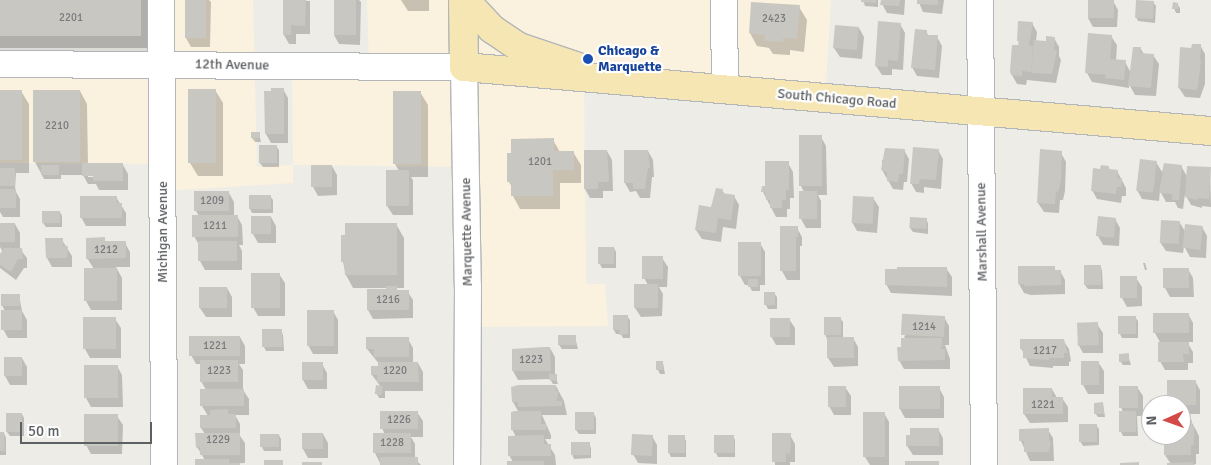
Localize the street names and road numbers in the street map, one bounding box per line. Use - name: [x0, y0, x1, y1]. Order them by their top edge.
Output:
- street label: 12th Avenue: [195, 56, 269, 74]
- street label: South Chicago Road: [777, 85, 897, 113]
- street label: Marquette Avenue: [458, 177, 476, 287]
- street label: Michigan Avenue: [155, 181, 171, 283]
- street label: Marshall Avenue: [973, 182, 991, 282]

